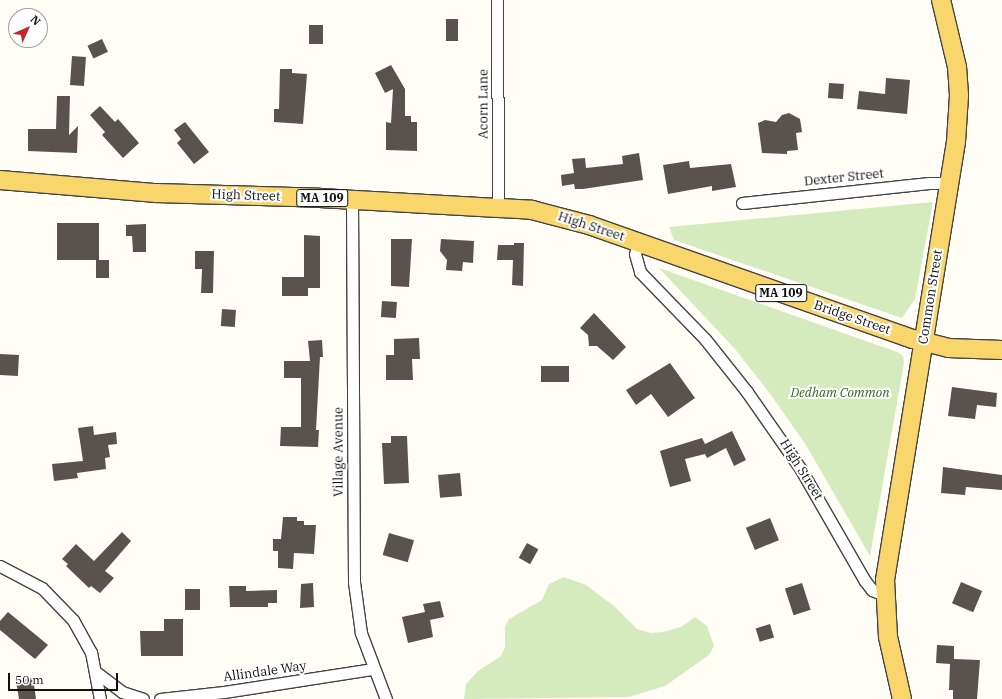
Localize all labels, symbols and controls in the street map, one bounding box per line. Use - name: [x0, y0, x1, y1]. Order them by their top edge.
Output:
- north arrow: [8, 8, 48, 48]
- text: N: [28, 12, 44, 28]
- street label: Acorn Lane: [476, 69, 492, 139]
- street label: Dexter Street: [803, 166, 885, 190]
- street label: High Street: [211, 187, 281, 205]
- road number: MA 109: [296, 188, 348, 208]
- street label: High Street: [556, 209, 626, 245]
- street label: Common Street: [916, 249, 946, 345]
- road number: MA 109: [755, 283, 807, 303]
- street label: Bridge Street: [812, 298, 892, 338]
- park label: Dedham Common: [790, 385, 890, 401]
- street label: Village Avenue: [331, 407, 347, 497]
- street label: High Street: [776, 437, 826, 503]
- street label: Allindale Way: [223, 658, 307, 686]
- scale bar: [10, 665, 120, 691]
- text: 50 m: [15, 672, 44, 687]

